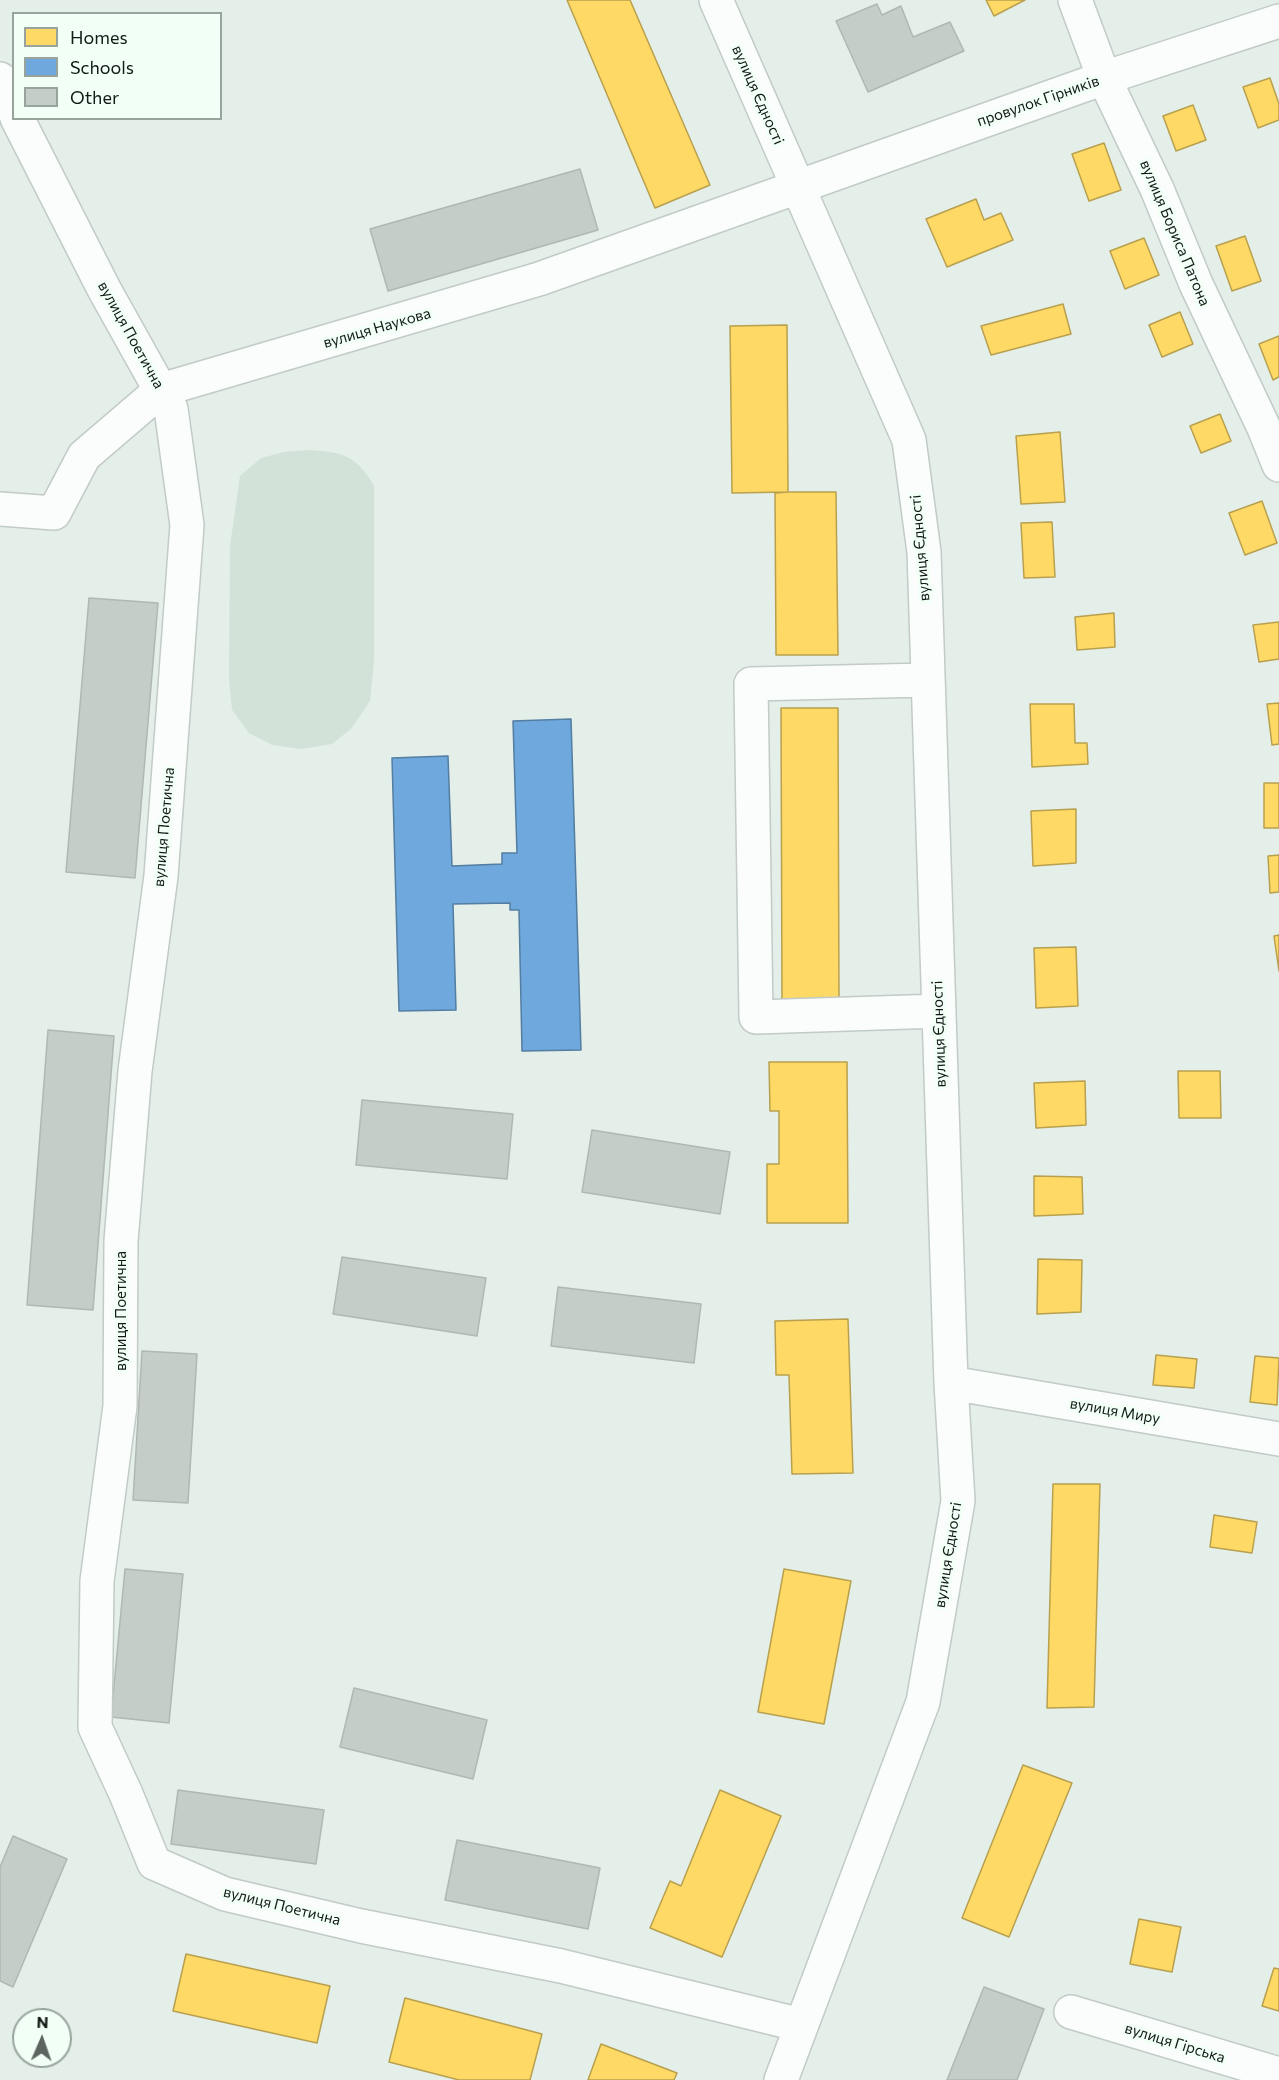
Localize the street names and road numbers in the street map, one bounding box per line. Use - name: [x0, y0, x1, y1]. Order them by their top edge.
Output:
- street label: вулиця Єдності: [728, 43, 788, 147]
- street label: провулок Гірників: [975, 72, 1101, 130]
- street label: вулиця Бориса Патона: [1136, 157, 1214, 309]
- street label: вулиця Поетична: [94, 278, 168, 392]
- street label: вулиця Наукова: [321, 304, 433, 352]
- street label: вулиця Єдності: [906, 494, 934, 602]
- street label: вулиця Поетична: [150, 766, 178, 888]
- street label: вулиця Єдності: [928, 980, 950, 1088]
- street label: вулиця Поетична: [112, 1251, 130, 1371]
- street label: вулиця Миру: [1069, 1394, 1161, 1428]
- street label: вулиця Єдності: [931, 1501, 965, 1609]
- street label: вулиця Поетична: [222, 1883, 342, 1929]
- street label: вулиця Гірська: [1123, 2019, 1227, 2067]

